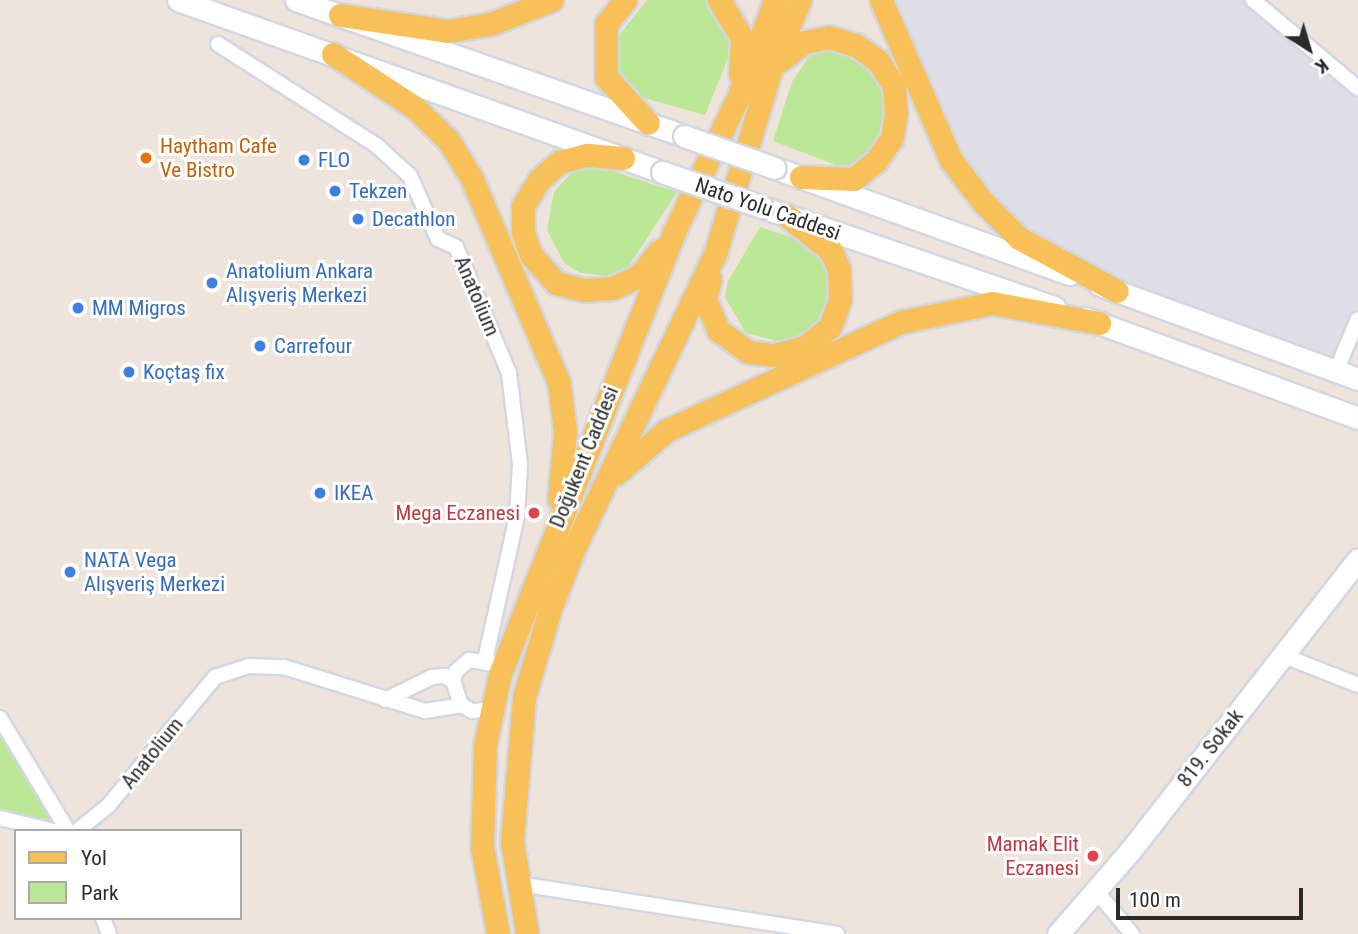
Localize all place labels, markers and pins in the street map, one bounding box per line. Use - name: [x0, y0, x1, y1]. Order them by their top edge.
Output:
- place label: Haytham Cafe Ve Bistro: [160, 133, 277, 183]
- place label: FLO: [318, 147, 350, 173]
- marker: Haytham Cafe Ve Bistro: [138, 150, 154, 166]
- marker: FLO: [296, 152, 312, 168]
- place label: Tekzen: [349, 178, 407, 204]
- marker: Tekzen: [327, 183, 343, 199]
- place label: Decathlon: [372, 206, 455, 232]
- marker: Decathlon: [350, 211, 366, 227]
- place label: Anatolium Ankara Alışveriş Merkezi: [226, 258, 373, 308]
- marker: Anatolium Ankara Alışveriş Merkezi: [204, 275, 220, 291]
- place label: MM Migros: [92, 295, 186, 321]
- marker: MM Migros: [70, 300, 86, 316]
- place label: Carrefour: [274, 333, 352, 359]
- marker: Carrefour: [252, 338, 268, 354]
- place label: Koçtaş fix: [143, 359, 225, 385]
- marker: Koçtaş fix: [121, 364, 137, 380]
- place label: IKEA: [334, 480, 373, 506]
- marker: IKEA: [312, 485, 328, 501]
- place label: Mega Eczanesi: [395, 500, 520, 526]
- marker: Mega Eczanesi: [526, 505, 542, 521]
- place label: NATA Vega Alışveriş Merkezi: [84, 547, 225, 597]
- marker: NATA Vega Alışveriş Merkezi: [62, 564, 78, 580]
- place label: Mamak Elit Eczanesi: [987, 831, 1079, 881]
- marker: Mamak Elit Eczanesi: [1085, 848, 1101, 864]

